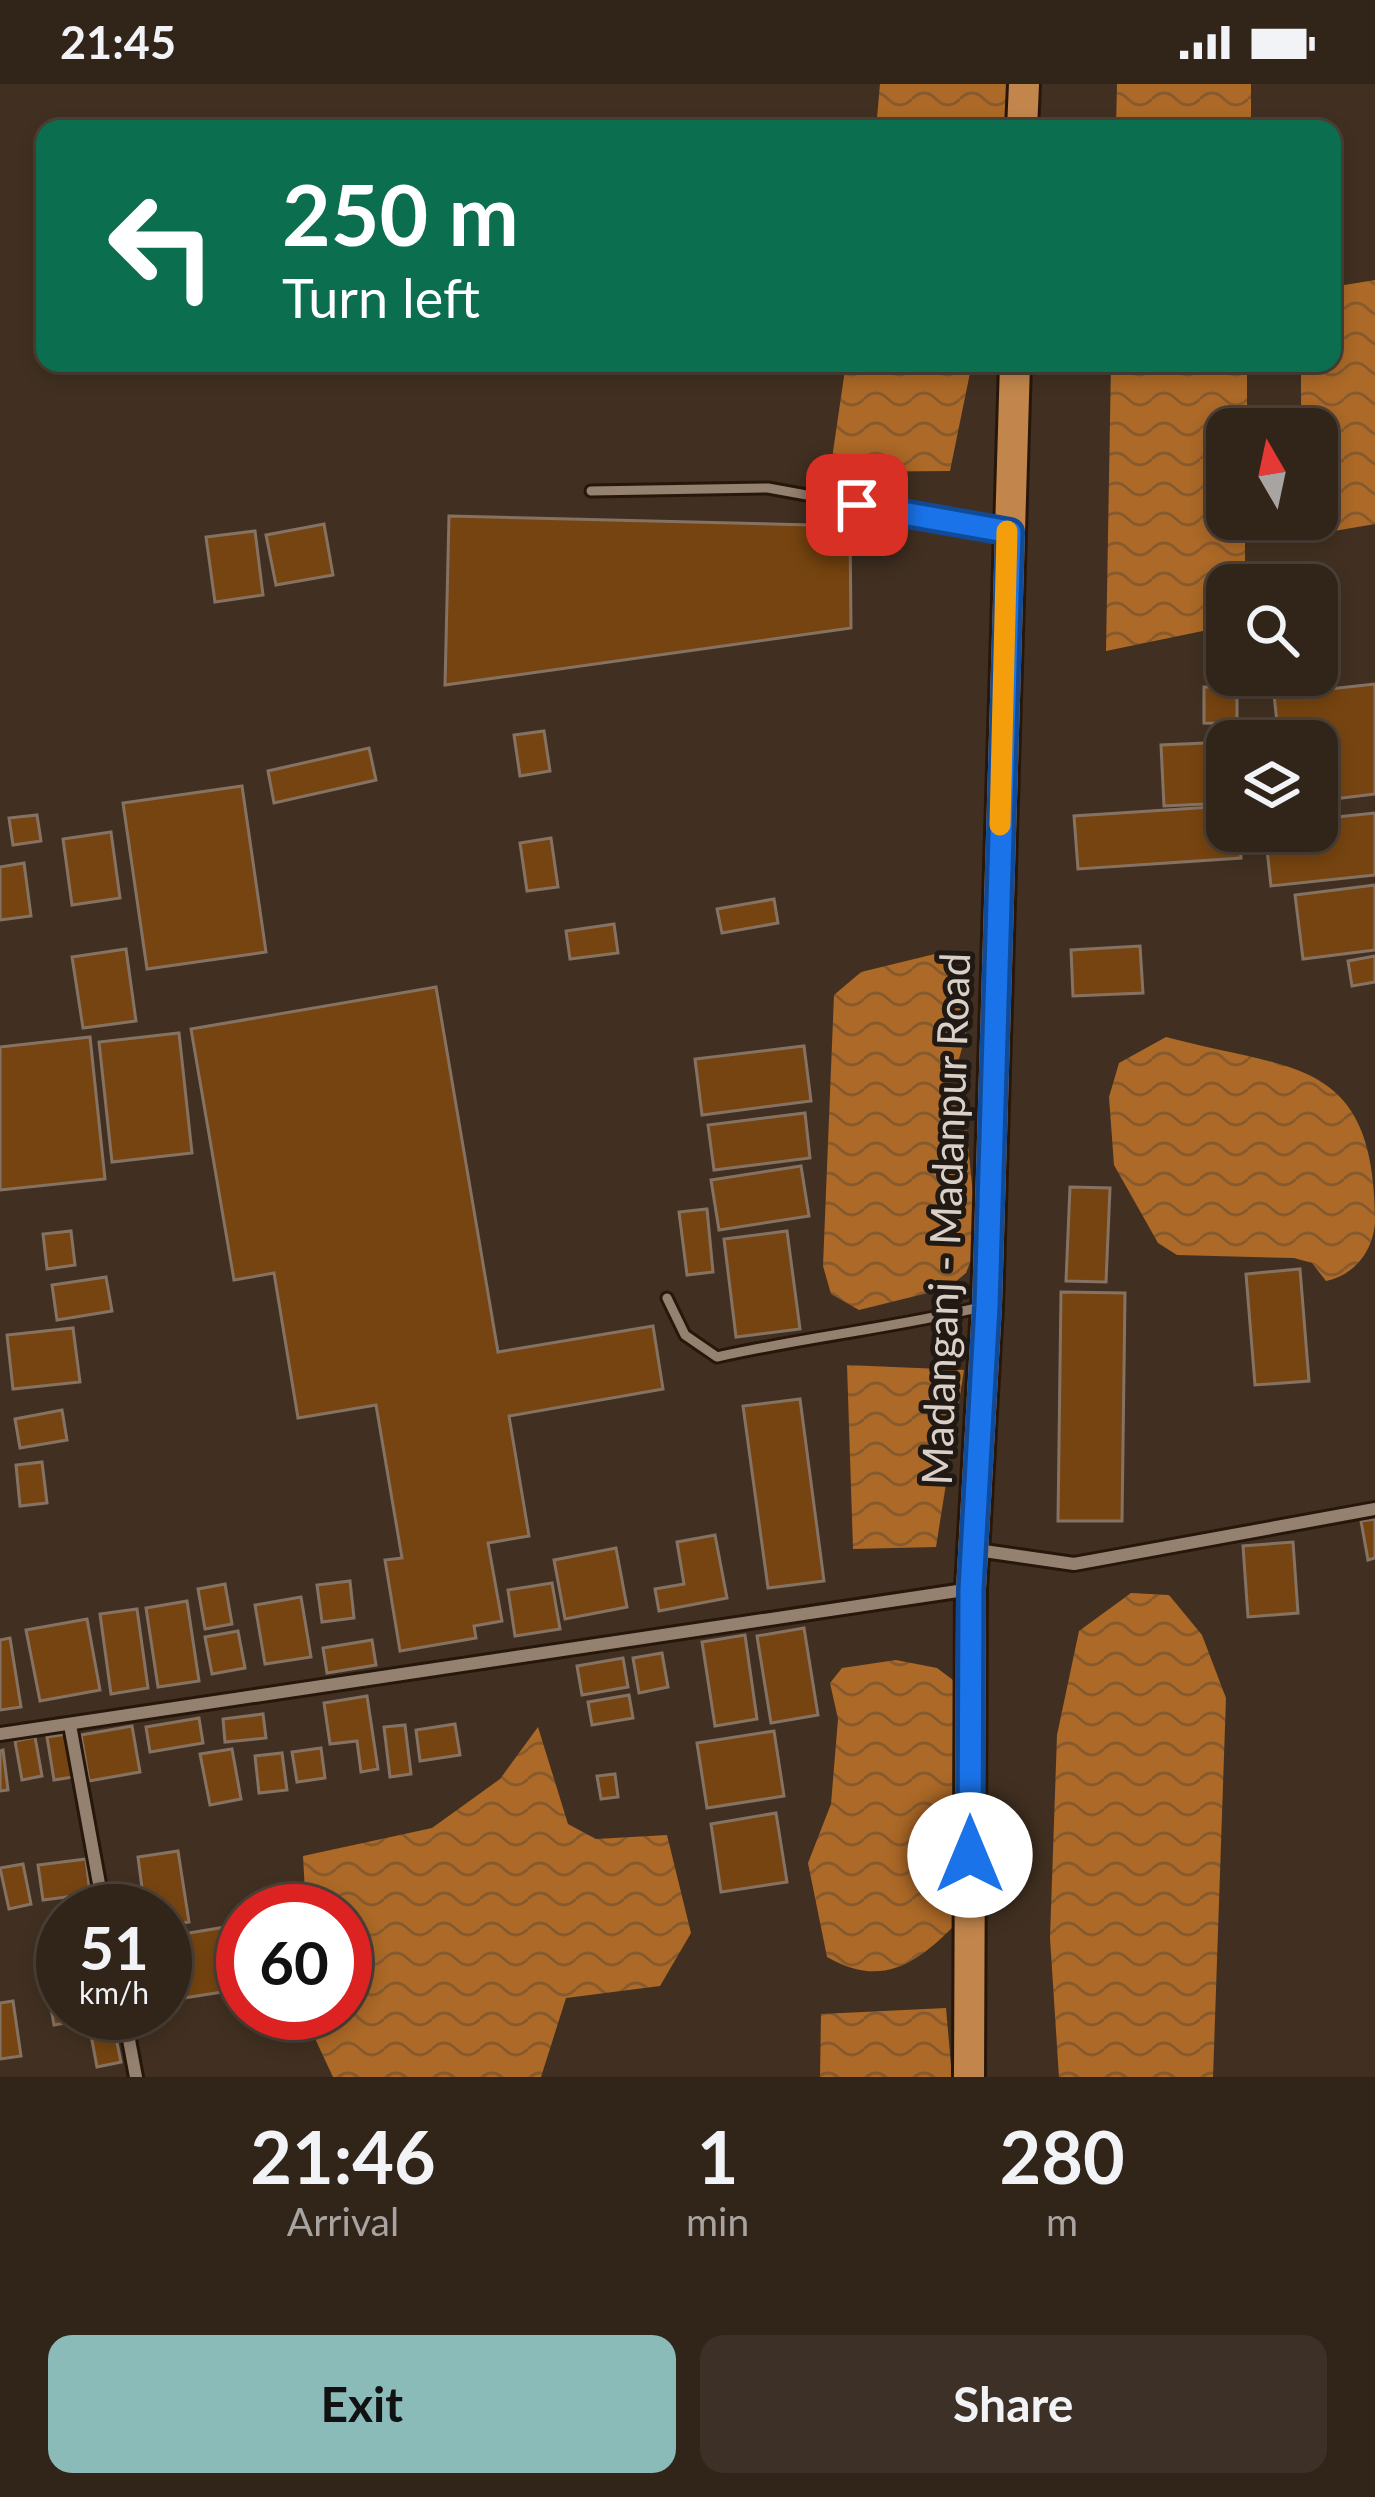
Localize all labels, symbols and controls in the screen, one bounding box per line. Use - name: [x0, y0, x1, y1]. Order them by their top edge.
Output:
- text: 21:45: [60, 15, 176, 69]
- text: 250 m: [282, 163, 519, 264]
- icon: left: [84, 168, 240, 324]
- text: Turn left: [282, 265, 480, 330]
- north arrow: [1206, 408, 1338, 540]
- map controls: [1206, 408, 1338, 852]
- pin: [806, 454, 908, 556]
- icon: arrive: [824, 472, 890, 538]
- button: search: [1206, 564, 1338, 696]
- button: layers: [1206, 720, 1338, 852]
- street label: Madanganj - Madanpur Road: [911, 952, 979, 1486]
- position arrow: [907, 1792, 1033, 1918]
- speed limit sign: 60: [216, 1884, 372, 2040]
- text: 51: [79, 1911, 149, 1983]
- text: km/h: [79, 1974, 149, 2010]
- text: 21:46: [250, 2113, 436, 2199]
- text: 1: [697, 2113, 739, 2199]
- text: 280: [999, 2113, 1125, 2199]
- text: Arrival: [287, 2198, 399, 2244]
- text: min: [686, 2198, 749, 2244]
- text: m: [1046, 2198, 1078, 2244]
- button: Exit: [48, 2335, 676, 2473]
- button: Share: [700, 2335, 1327, 2473]

